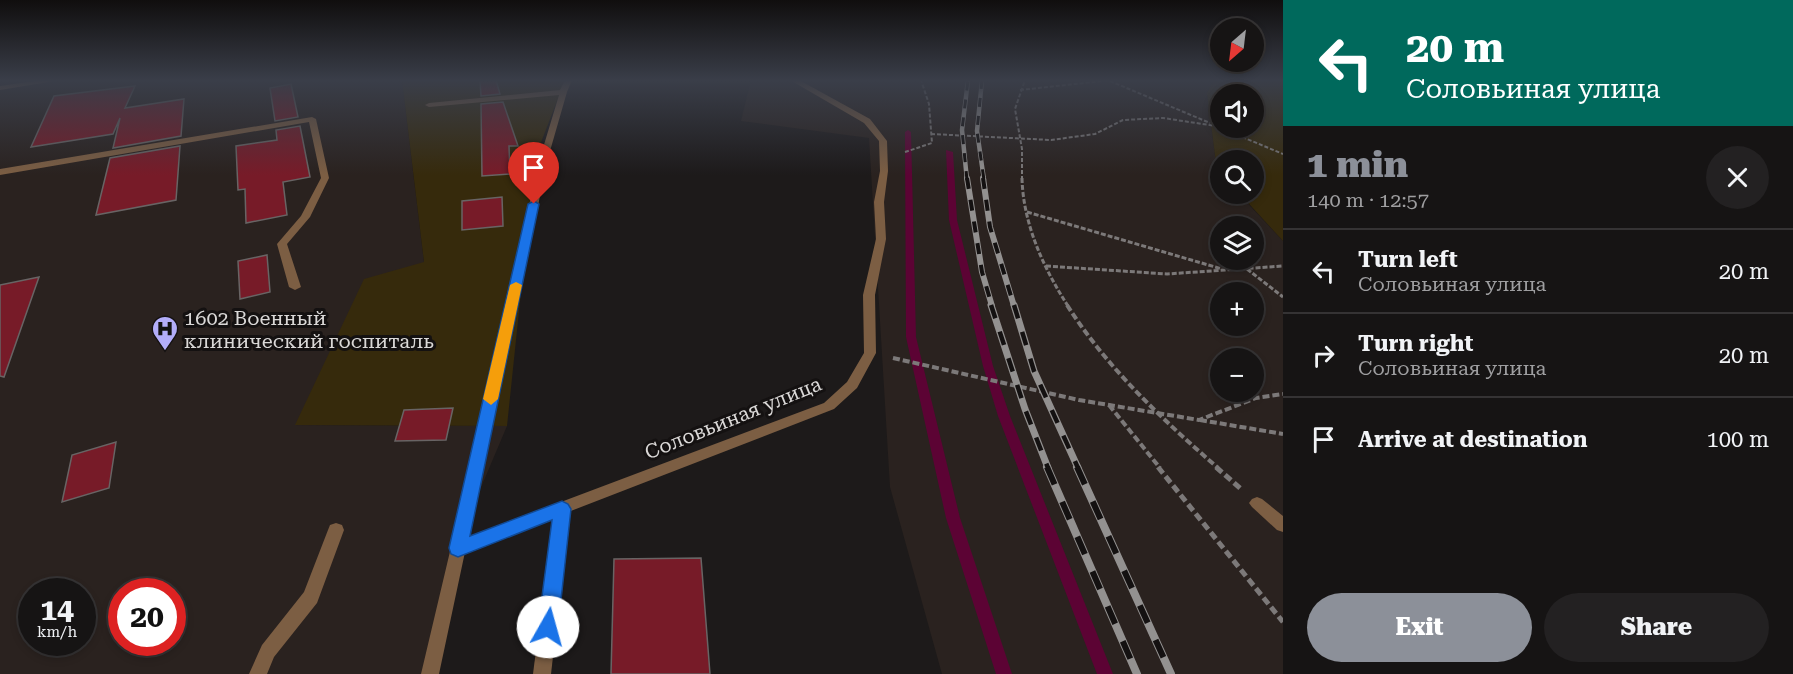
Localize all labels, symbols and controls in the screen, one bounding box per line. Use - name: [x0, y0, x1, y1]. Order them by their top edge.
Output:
- north arrow: [1210, 18, 1264, 72]
- map controls: [1210, 18, 1264, 402]
- text: 20 m: [1406, 23, 1504, 72]
- icon: left: [1307, 24, 1385, 102]
- text: Соловьиная улица: [1406, 73, 1660, 105]
- button: sound: [1210, 84, 1264, 138]
- pin: [508, 142, 559, 204]
- text: 1 min: [1307, 144, 1408, 186]
- button: close: [1706, 146, 1769, 209]
- button: search: [1210, 150, 1264, 204]
- icon: arrive: [517, 151, 550, 184]
- text: 140 m · 12:57: [1307, 188, 1429, 212]
- button: layers: [1210, 216, 1264, 270]
- text: Turn left: [1358, 247, 1458, 272]
- icon: left: [1307, 255, 1340, 288]
- text: 20 m: [1719, 259, 1769, 284]
- text: Соловьиная улица: [1358, 272, 1546, 296]
- button: +: [1210, 282, 1264, 336]
- place label: 1602 Военный клинический госпиталь: [184, 306, 434, 353]
- hospital icon: 1602 Военный клинический госпиталь: [150, 314, 180, 352]
- text: Turn right: [1358, 331, 1473, 356]
- icon: right: [1307, 339, 1340, 372]
- text: 20 m: [1719, 343, 1769, 368]
- button: −: [1210, 348, 1264, 402]
- text: Соловьиная улица: [1358, 356, 1546, 380]
- street label: Соловьиная улица: [641, 372, 825, 464]
- icon: arrive: [1307, 423, 1340, 456]
- text: Arrive at destination: [1358, 427, 1587, 452]
- text: 100 m: [1706, 427, 1769, 452]
- speed limit sign: 20: [108, 578, 186, 656]
- text: 14: [40, 592, 74, 627]
- button: Exit: [1307, 593, 1532, 662]
- button: Share: [1544, 593, 1769, 662]
- position arrow: [516, 595, 580, 659]
- text: km/h: [37, 623, 77, 641]

